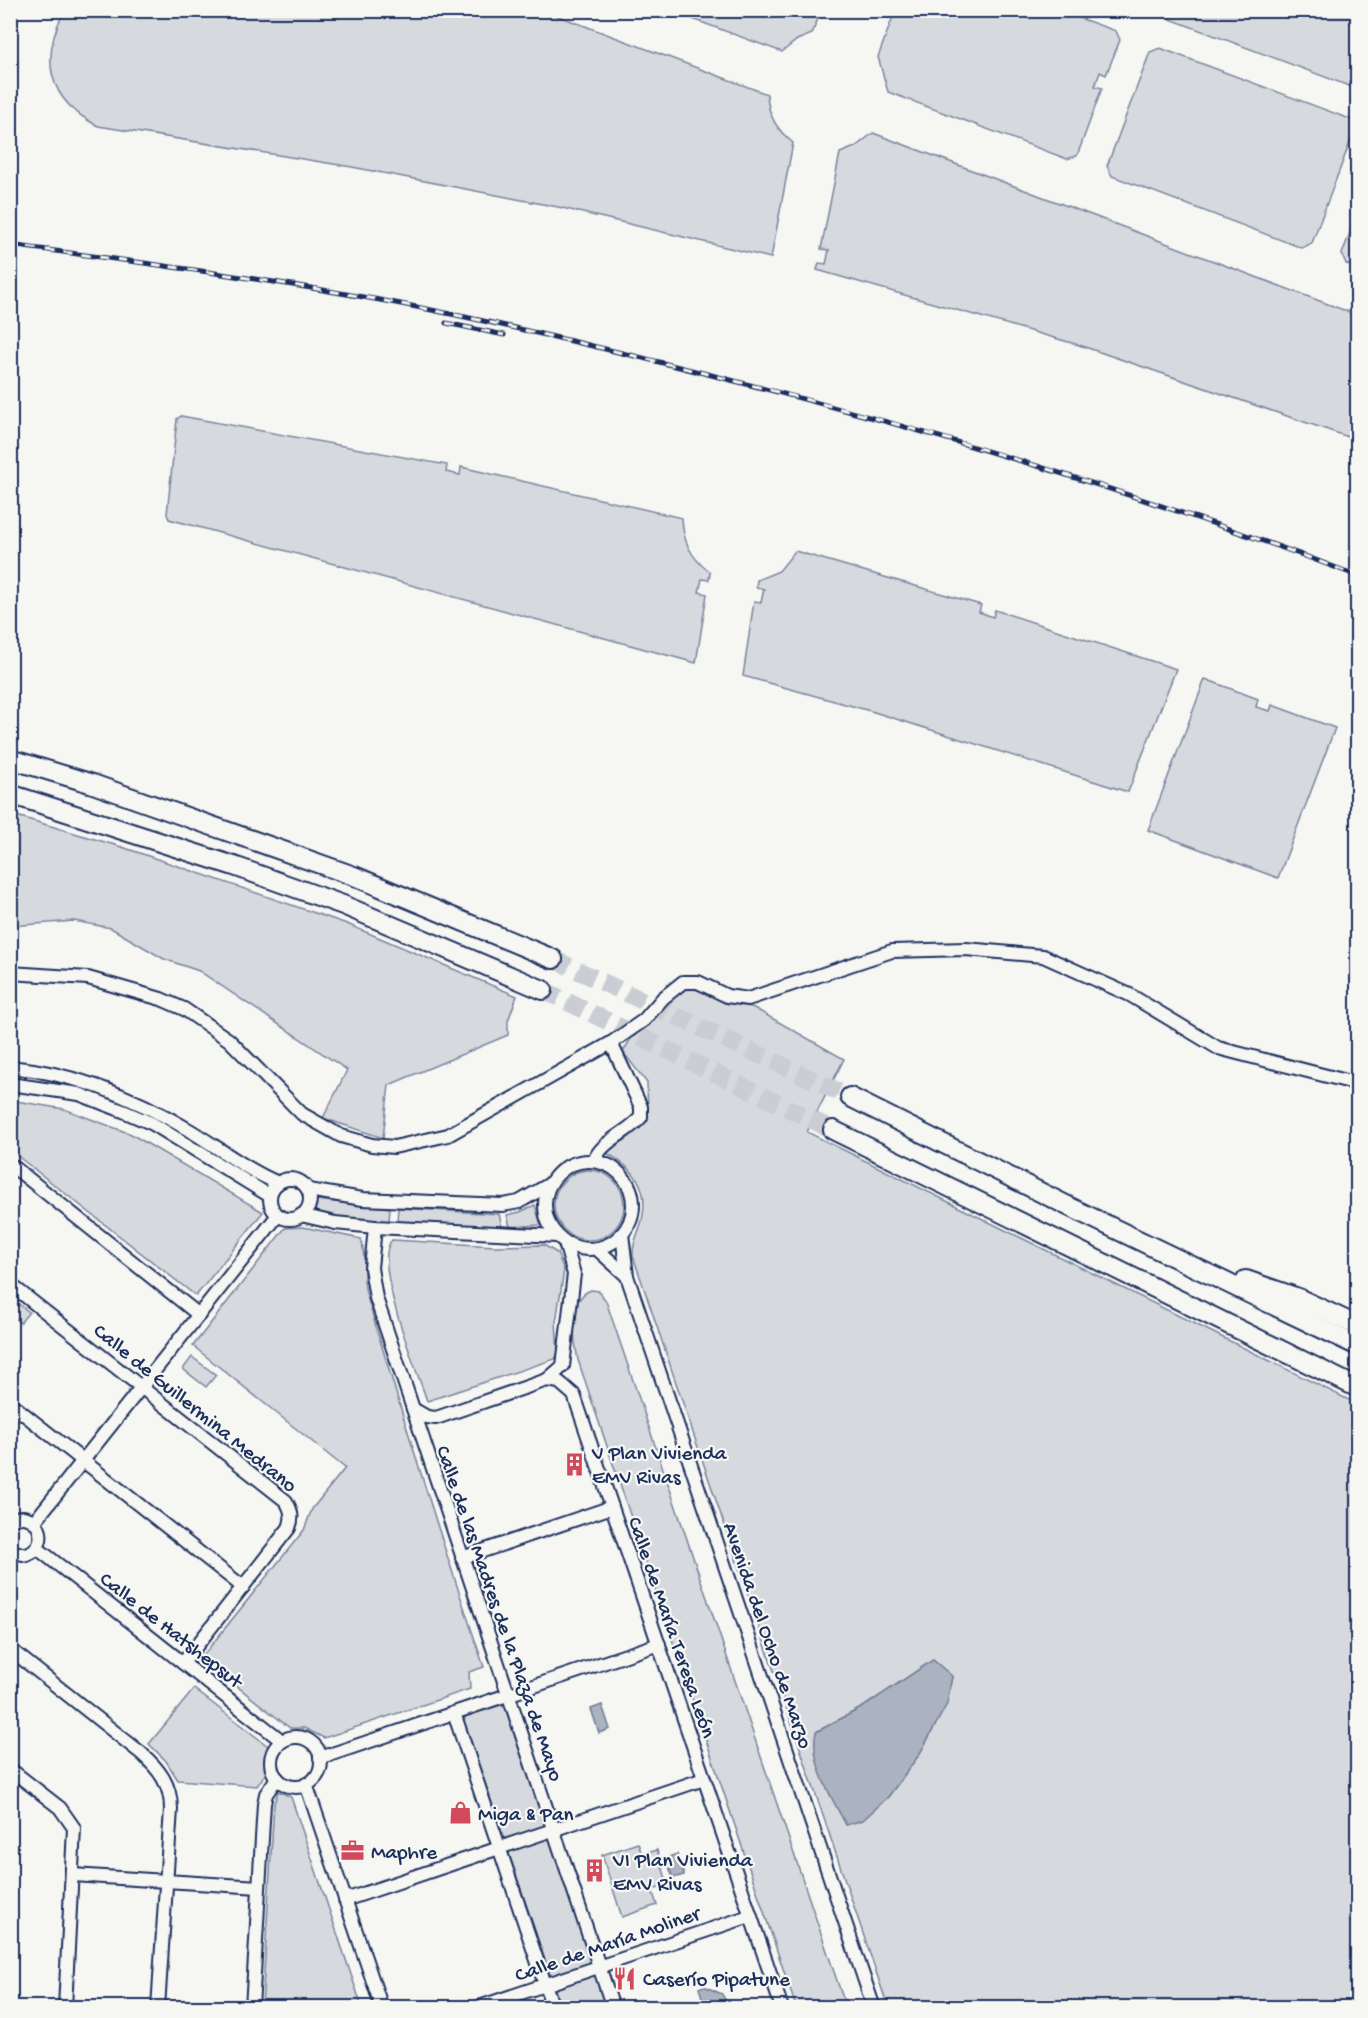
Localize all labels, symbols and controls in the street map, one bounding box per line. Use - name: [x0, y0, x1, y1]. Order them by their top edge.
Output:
- street label: Calle de Guillermina Medrano: [87, 1320, 301, 1500]
- street label: Calle de las Madres de la Plaza de Mayo: [428, 1443, 567, 1785]
- place label: V Plan Vivienda EMV Rivas: [591, 1443, 728, 1492]
- building icon: V Plan Vivienda EMV Rivas: [561, 1451, 587, 1477]
- street label: Calle de María Teresa León: [620, 1514, 719, 1742]
- street label: Avenida del Ocho de Marzo: [715, 1520, 816, 1753]
- street label: Calle de Hatshepsut: [93, 1568, 248, 1697]
- shop icon: Miga & Pan: [447, 1800, 473, 1826]
- place label: Miga & Pan: [478, 1804, 574, 1829]
- office icon: Maphre: [340, 1838, 366, 1864]
- place label: Maphre: [371, 1842, 438, 1867]
- place label: VI Plan Vivienda EMV Rivas: [612, 1850, 754, 1899]
- building icon: VI Plan Vivienda EMV Rivas: [582, 1858, 608, 1884]
- street label: Calle de María Moliner: [512, 1902, 705, 1990]
- restaurant icon: Caserío Pipatune: [612, 1965, 638, 1991]
- place label: Caserío Pipatune: [643, 1969, 791, 1994]

